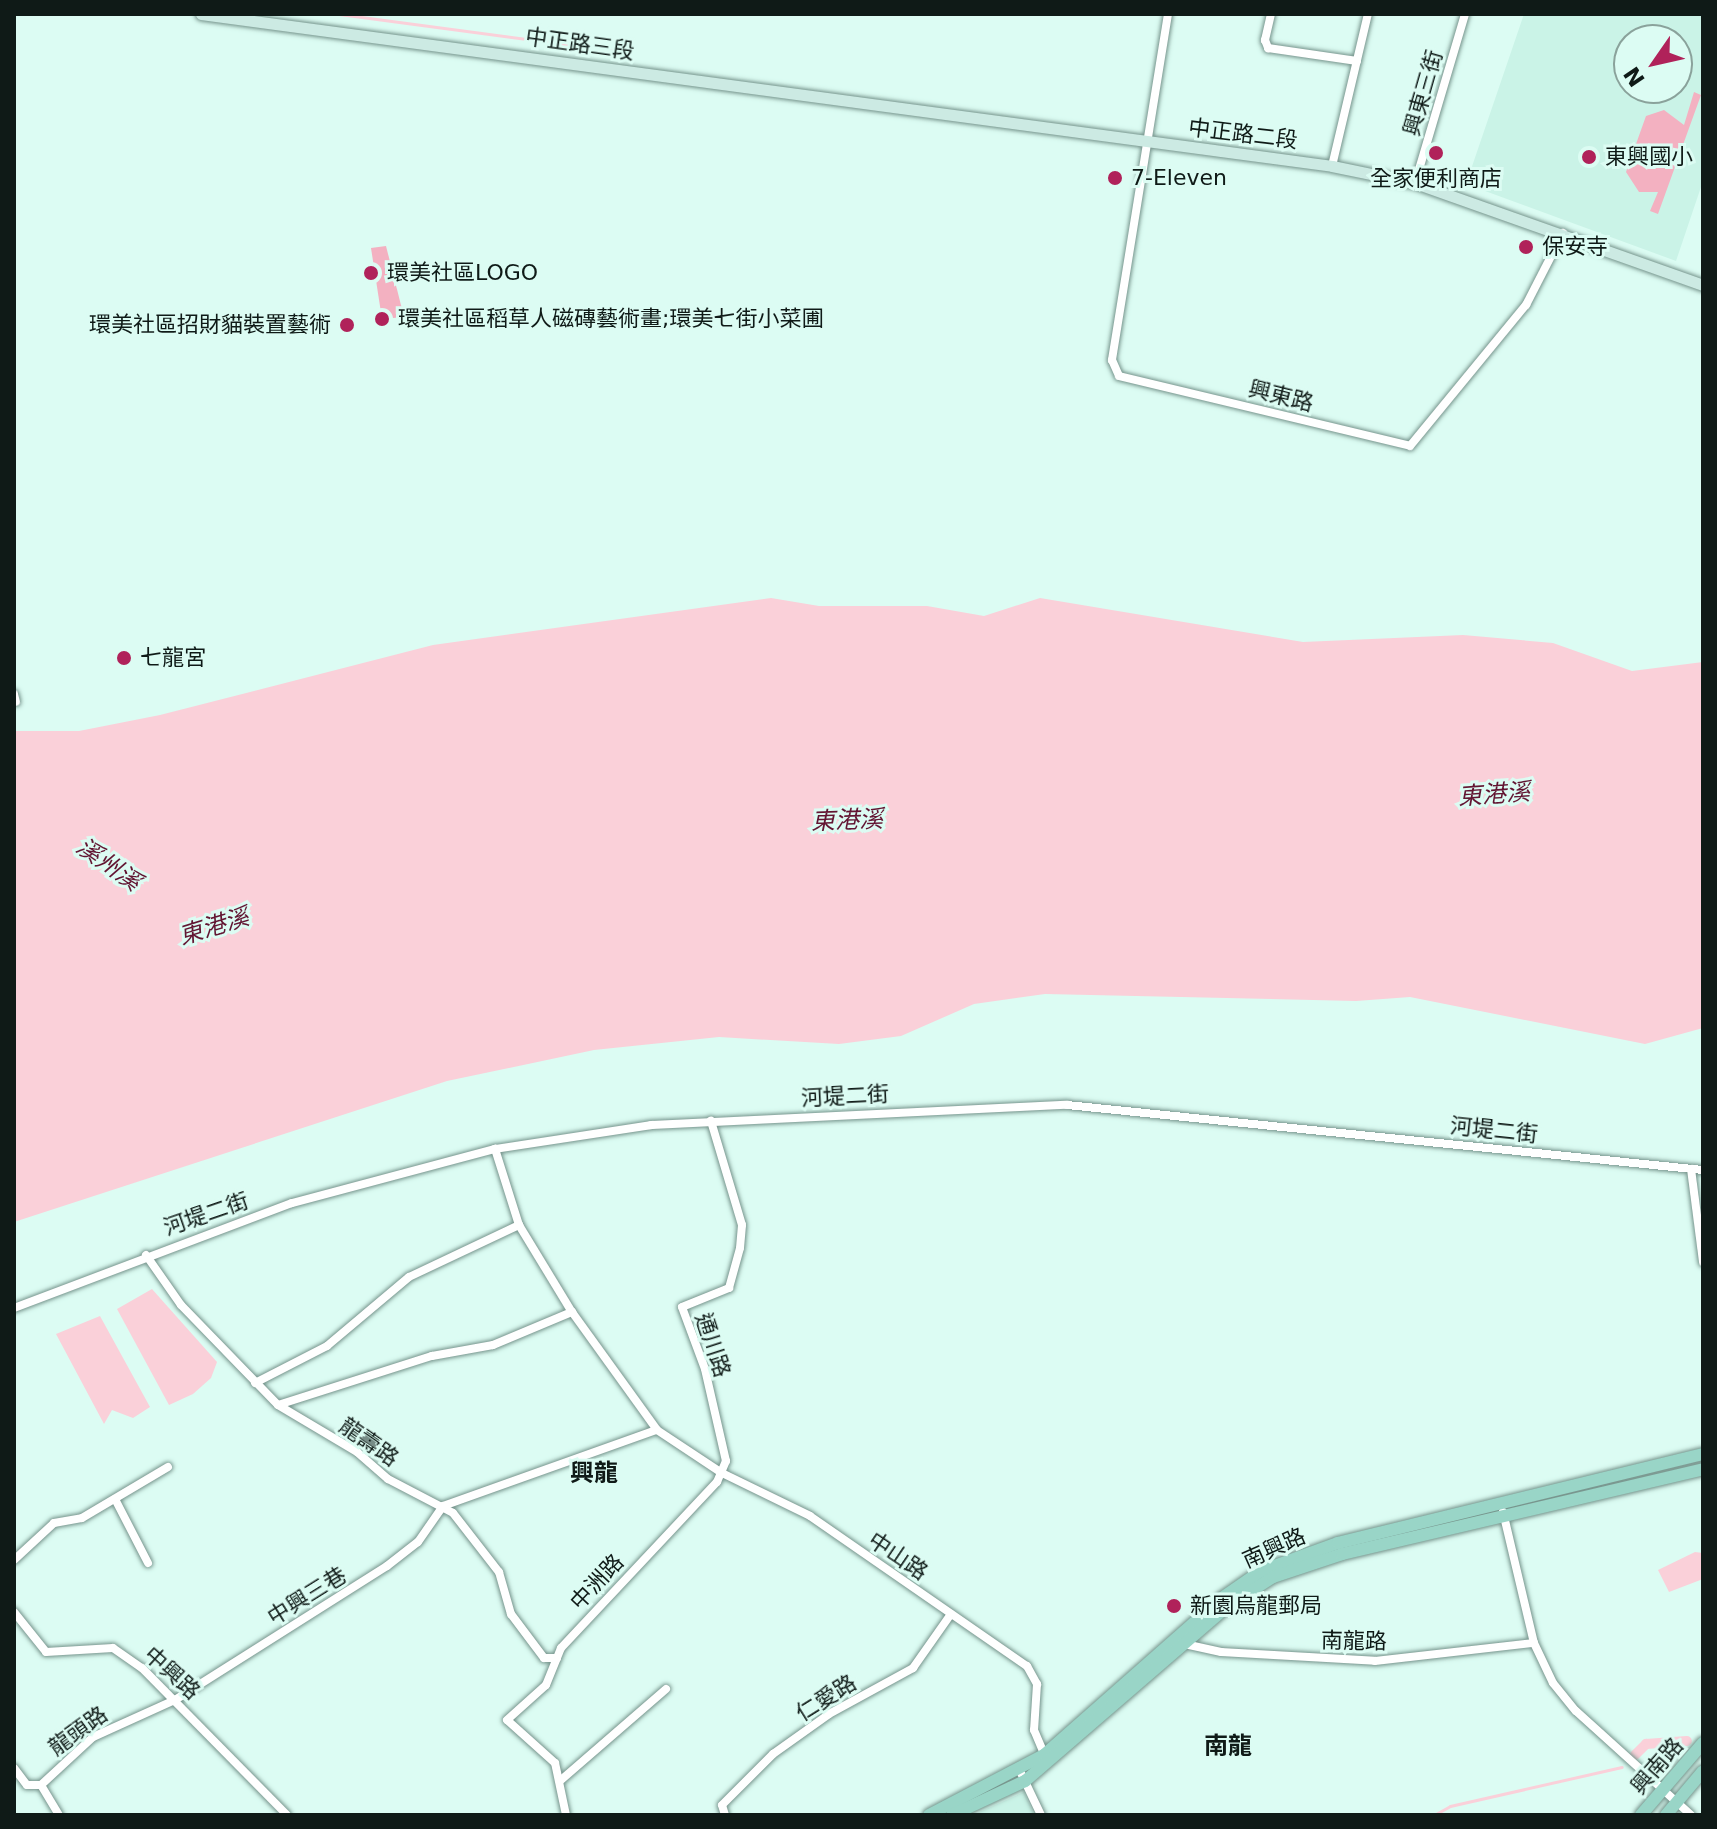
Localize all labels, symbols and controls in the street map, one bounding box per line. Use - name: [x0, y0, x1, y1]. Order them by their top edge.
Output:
- street label: 中正路三段: [524, 23, 636, 65]
- north arrow: [1613, 24, 1693, 104]
- street label: 興東三街: [1398, 47, 1448, 139]
- text: N: [1619, 62, 1650, 91]
- street label: 中正路二段: [1187, 114, 1299, 154]
- marker: 全家便利商店: [1427, 144, 1445, 162]
- place label: 東興國小: [1605, 144, 1693, 170]
- marker: 東興國小: [1580, 148, 1598, 166]
- place label: 7-Eleven: [1131, 165, 1227, 191]
- place label: 全家便利商店: [1370, 166, 1502, 192]
- marker: 7-Eleven: [1106, 169, 1124, 187]
- place label: 保安寺: [1542, 234, 1608, 260]
- marker: 保安寺: [1517, 238, 1535, 256]
- place label: 環美社區LOGO: [387, 260, 538, 286]
- marker: 環美社區LOGO: [362, 264, 380, 282]
- place label: 環美社區稻草人磁磚藝術畫;環美七街小菜圃: [398, 306, 823, 332]
- marker: 環美社區稻草人磁磚藝術畫;環美七街小菜圃: [373, 310, 391, 328]
- place label: 環美社區招財貓裝置藝術: [89, 312, 331, 338]
- marker: 環美社區招財貓裝置藝術: [338, 316, 356, 334]
- street label: 興東路: [1246, 375, 1316, 417]
- place label: 七龍宮: [140, 645, 206, 671]
- marker: 七龍宮: [115, 649, 133, 667]
- water label: 東港溪: [1457, 778, 1531, 812]
- water label: 東港溪: [811, 805, 883, 837]
- water label: 溪州溪: [70, 833, 146, 897]
- water label: 東港溪: [175, 903, 253, 951]
- street label: 河堤二街: [800, 1081, 890, 1111]
- street label: 河堤二街: [1449, 1112, 1539, 1148]
- street label: 河堤二街: [160, 1187, 252, 1241]
- street label: 通川路: [690, 1310, 736, 1380]
- street label: 龍壽路: [334, 1412, 404, 1472]
- district label: 興龍: [570, 1460, 618, 1488]
- street label: 南興路: [1238, 1523, 1310, 1573]
- street label: 中山路: [863, 1527, 933, 1585]
- street label: 中洲路: [565, 1549, 629, 1615]
- street label: 中興三巷: [263, 1561, 351, 1631]
- place label: 新園烏龍郵局: [1190, 1593, 1322, 1619]
- marker: 新園烏龍郵局: [1165, 1597, 1183, 1615]
- street label: 南龍路: [1321, 1627, 1387, 1655]
- street label: 中興路: [139, 1641, 205, 1705]
- street label: 仁愛路: [791, 1669, 861, 1727]
- street label: 龍頭路: [44, 1701, 112, 1761]
- street label: 興南路: [1625, 1732, 1689, 1800]
- district label: 南龍: [1204, 1733, 1252, 1761]

